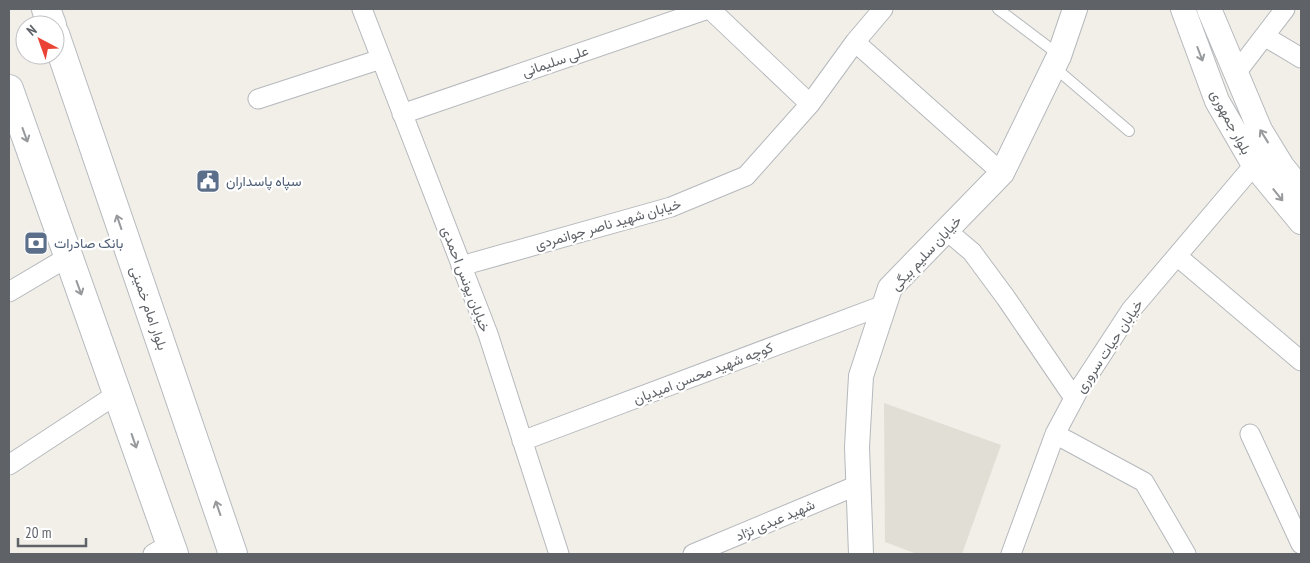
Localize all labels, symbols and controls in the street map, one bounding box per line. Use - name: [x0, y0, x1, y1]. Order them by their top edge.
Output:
- north arrow: [15, 15, 65, 65]
- text: N: [23, 21, 40, 39]
- street label: علی سلیمانی: [519, 41, 591, 81]
- one-way arrow: [1196, 46, 1205, 62]
- street label: بلوار جمهوری: [1206, 86, 1256, 158]
- one-way arrow: [21, 127, 30, 142]
- one-way arrow: [1258, 129, 1268, 143]
- public building icon: سپاه پاسداران: [195, 168, 221, 194]
- place label: سپاه پاسداران: [226, 172, 302, 191]
- one-way arrow: [1273, 189, 1284, 202]
- street label: خیابان شهید ناصر جوانمردی: [533, 194, 683, 254]
- street label: خیابان سلیم بیگی: [887, 212, 965, 294]
- one-way arrow: [114, 214, 124, 230]
- street label: خیابان یونس احمدی: [438, 224, 494, 334]
- bank icon: بانک صادرات: [23, 230, 49, 256]
- place label: بانک صادرات: [54, 234, 123, 252]
- street label: بلوار امام خمینی: [126, 264, 172, 352]
- one-way arrow: [75, 280, 85, 296]
- street label: خیابان حیات سروری: [1071, 296, 1147, 396]
- street label: کوچه شهید محسن امیدیان: [631, 338, 776, 409]
- one-way arrow: [130, 433, 139, 449]
- street label: شهید عبدی نژاد: [732, 495, 818, 545]
- one-way arrow: [213, 501, 222, 516]
- scale bar: [18, 516, 85, 548]
- text: 20 m: [25, 523, 51, 542]

